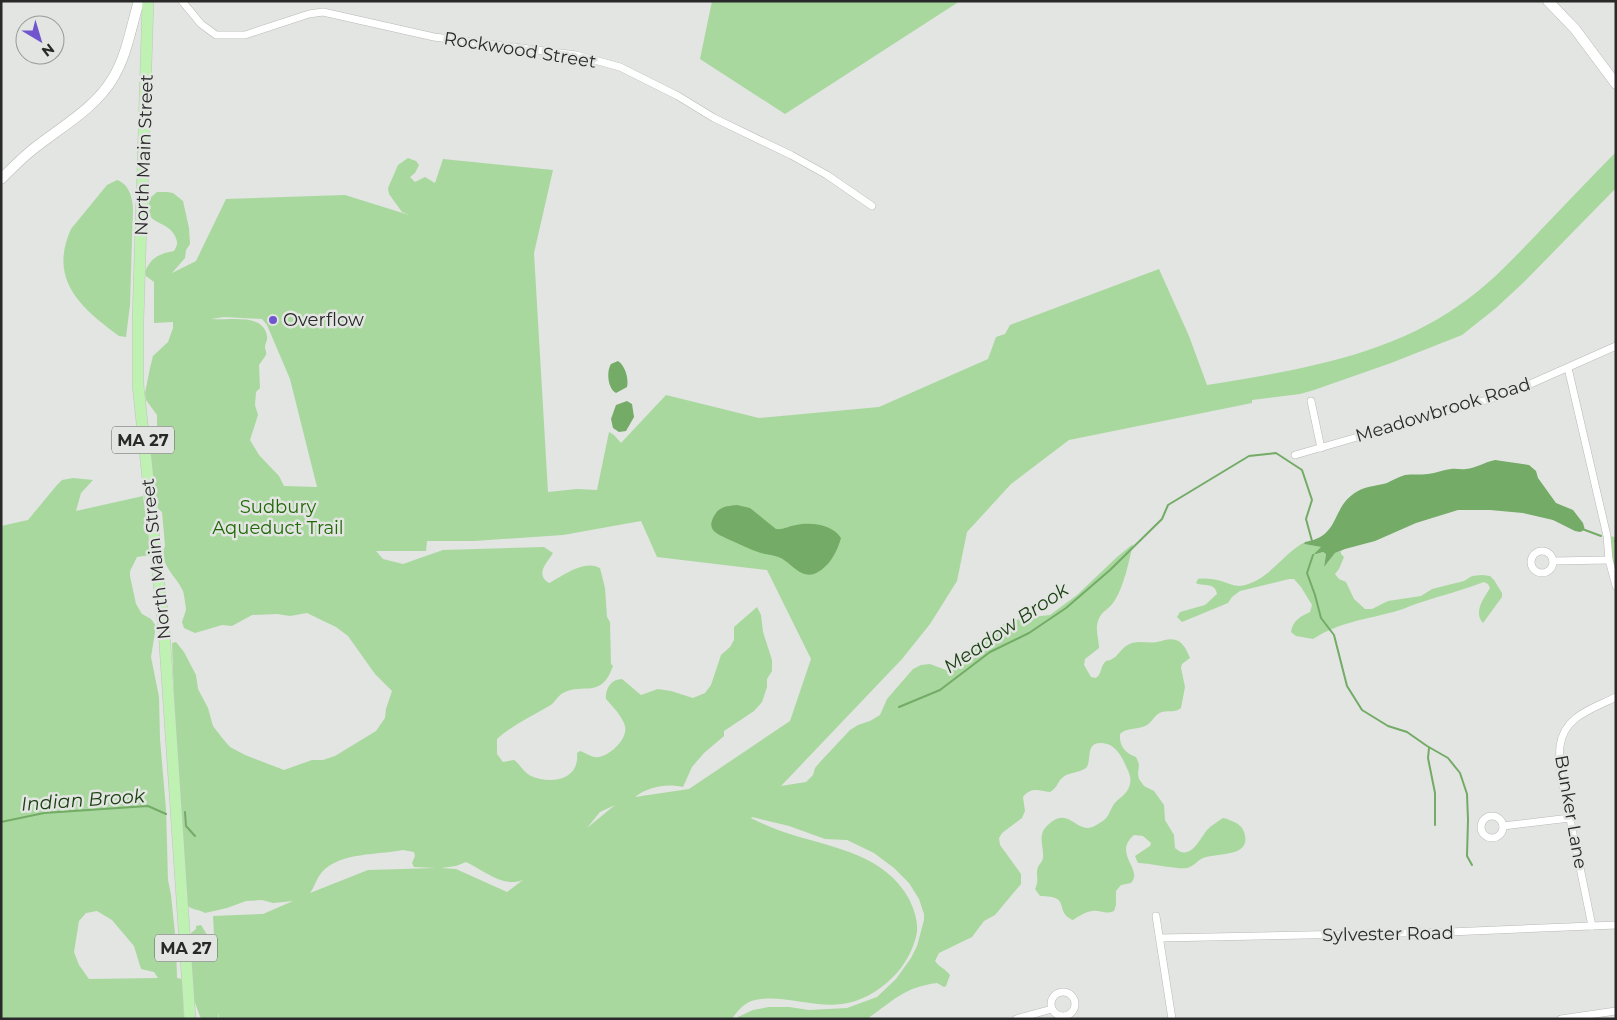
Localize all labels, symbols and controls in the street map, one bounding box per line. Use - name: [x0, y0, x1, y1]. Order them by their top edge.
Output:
- north arrow: [15, 15, 65, 65]
- street label: Rockwood Street: [442, 27, 598, 73]
- text: N: [38, 40, 58, 61]
- street label: North Main Street: [130, 74, 158, 236]
- place label: Overflow: [283, 309, 364, 331]
- marker: Overflow: [267, 314, 279, 326]
- street label: Meadowbrook Road: [1353, 373, 1533, 447]
- road number: MA 27: [112, 426, 174, 454]
- street label: North Main Street: [137, 478, 175, 640]
- park label: Sudbury Aqueduct Trail: [212, 496, 344, 539]
- water label: Meadow Brook: [939, 577, 1073, 678]
- street label: Bunker Lane: [1550, 753, 1592, 871]
- water label: Indian Brook: [20, 784, 146, 816]
- street label: Sylvester Road: [1322, 922, 1454, 946]
- road number: MA 27: [155, 934, 217, 961]

